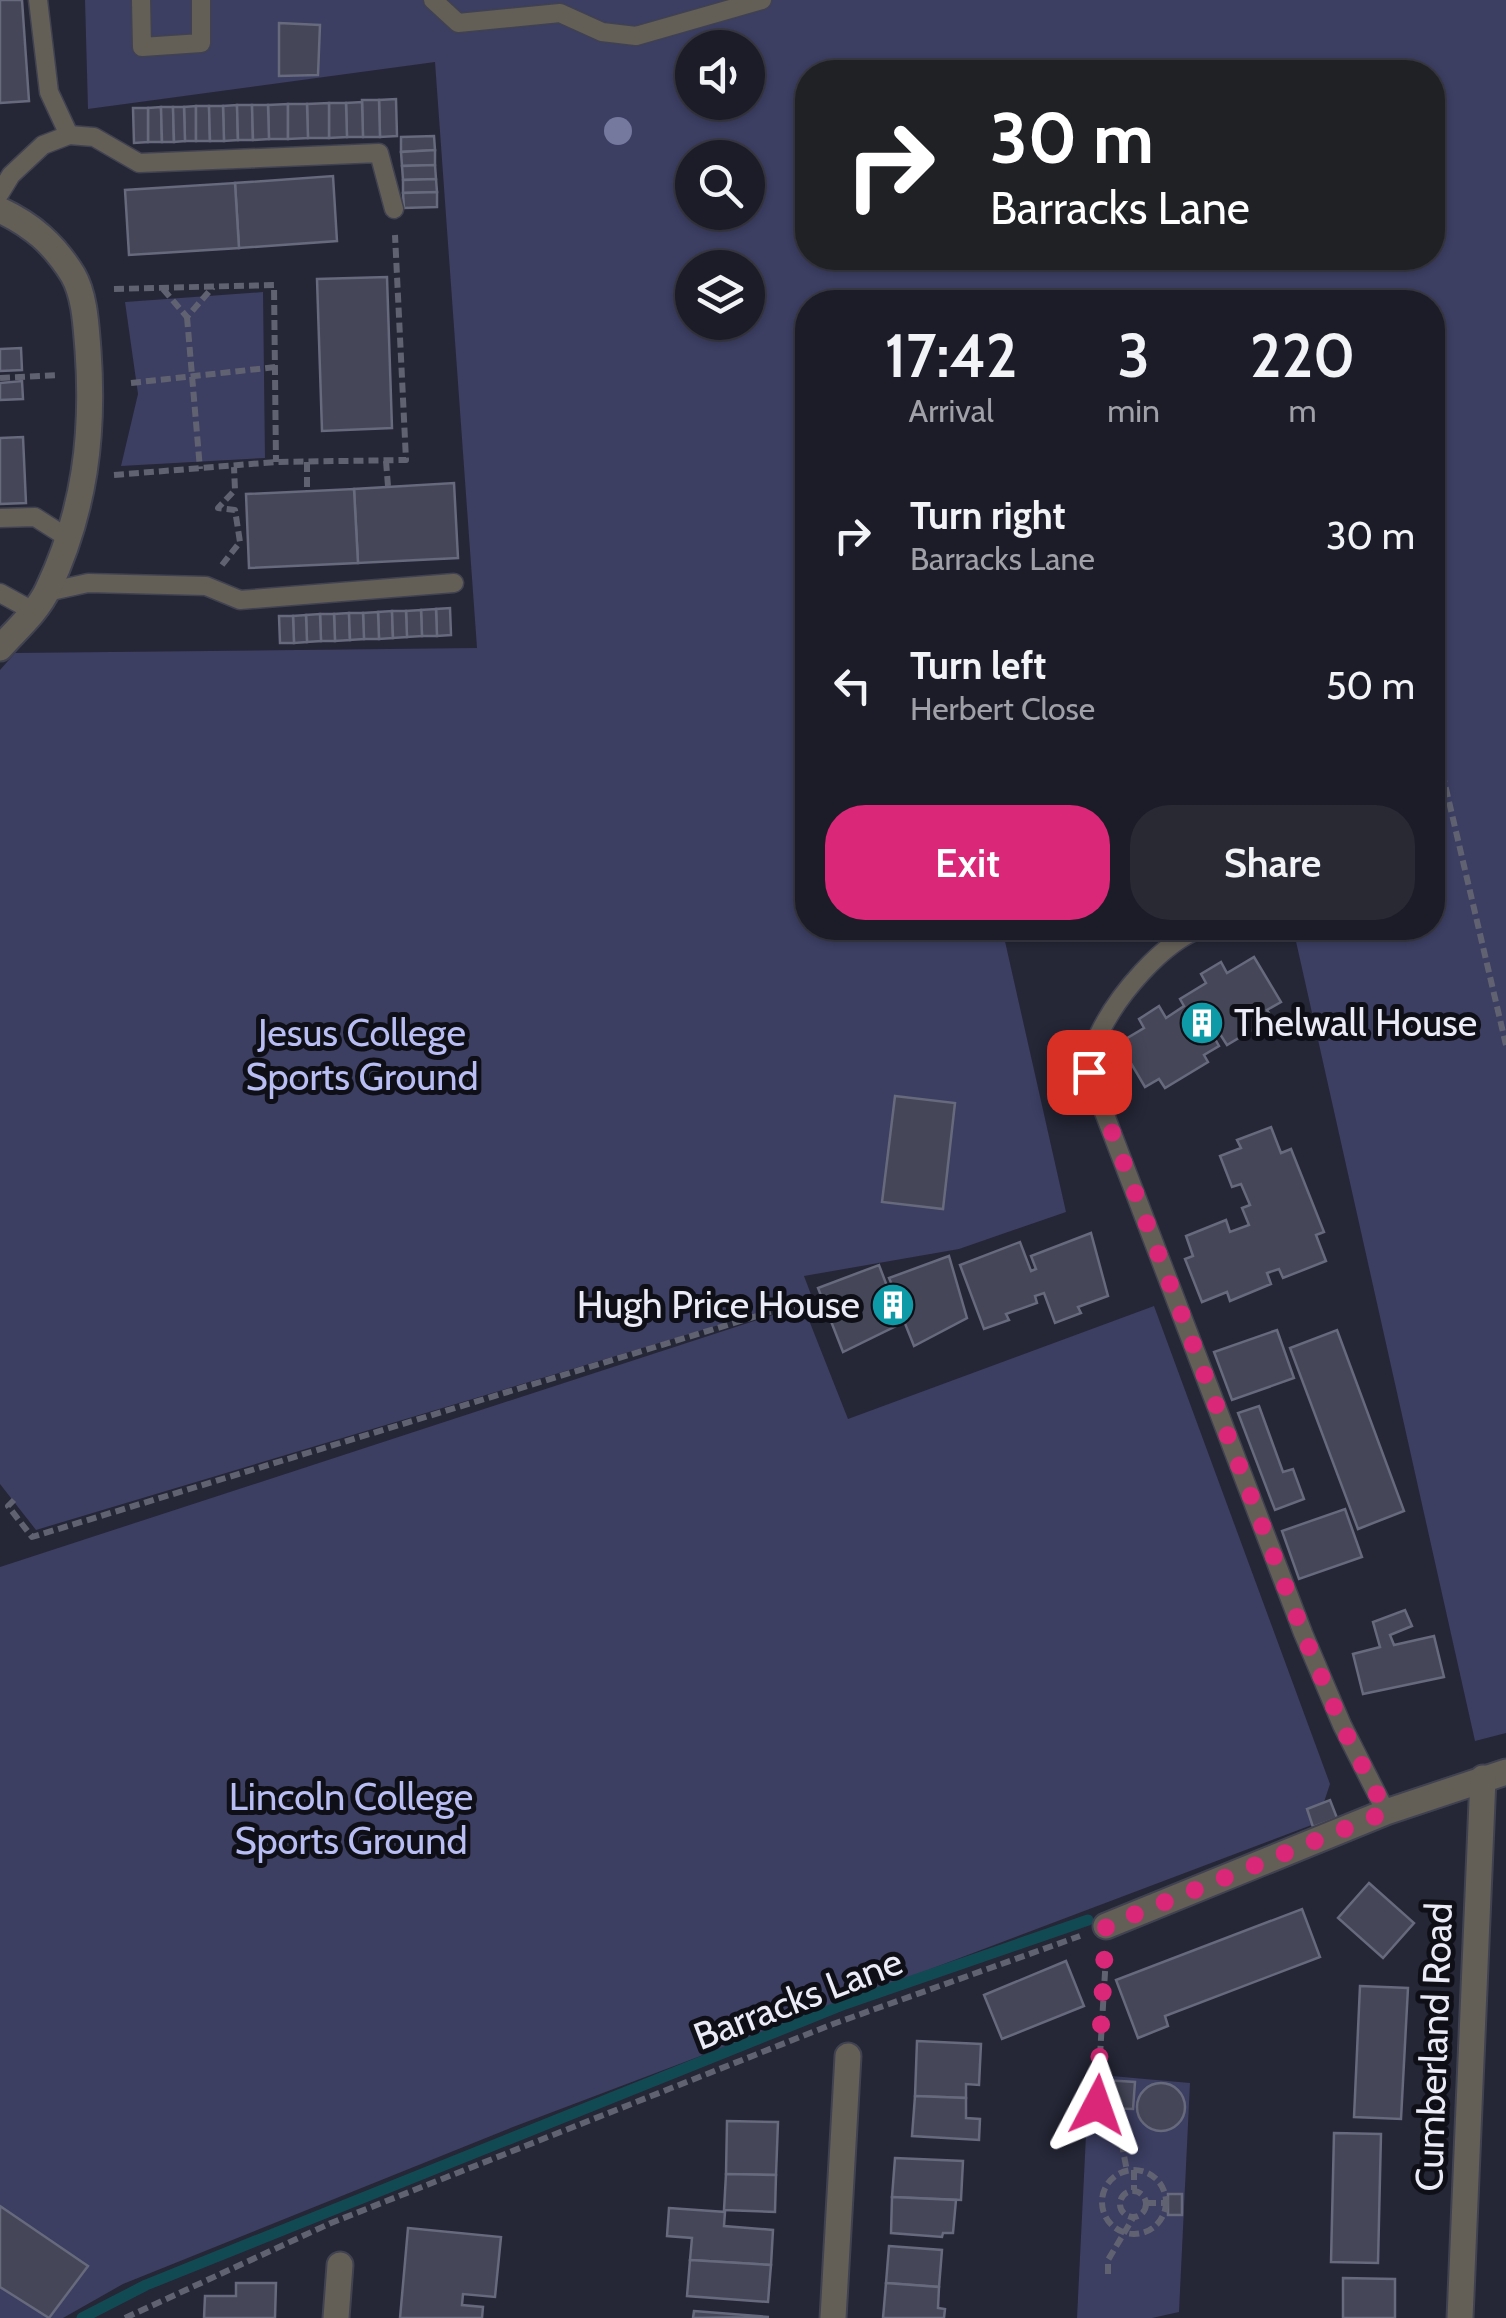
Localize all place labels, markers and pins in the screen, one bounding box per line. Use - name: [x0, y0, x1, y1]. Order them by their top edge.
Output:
- place label: Thelwall House: [1234, 999, 1477, 1046]
- building icon: Thelwall House: [1179, 1000, 1225, 1046]
- pin: [1047, 1030, 1132, 1115]
- place label: Hugh Price House: [577, 1281, 860, 1328]
- building icon: Hugh Price House: [870, 1282, 916, 1328]

